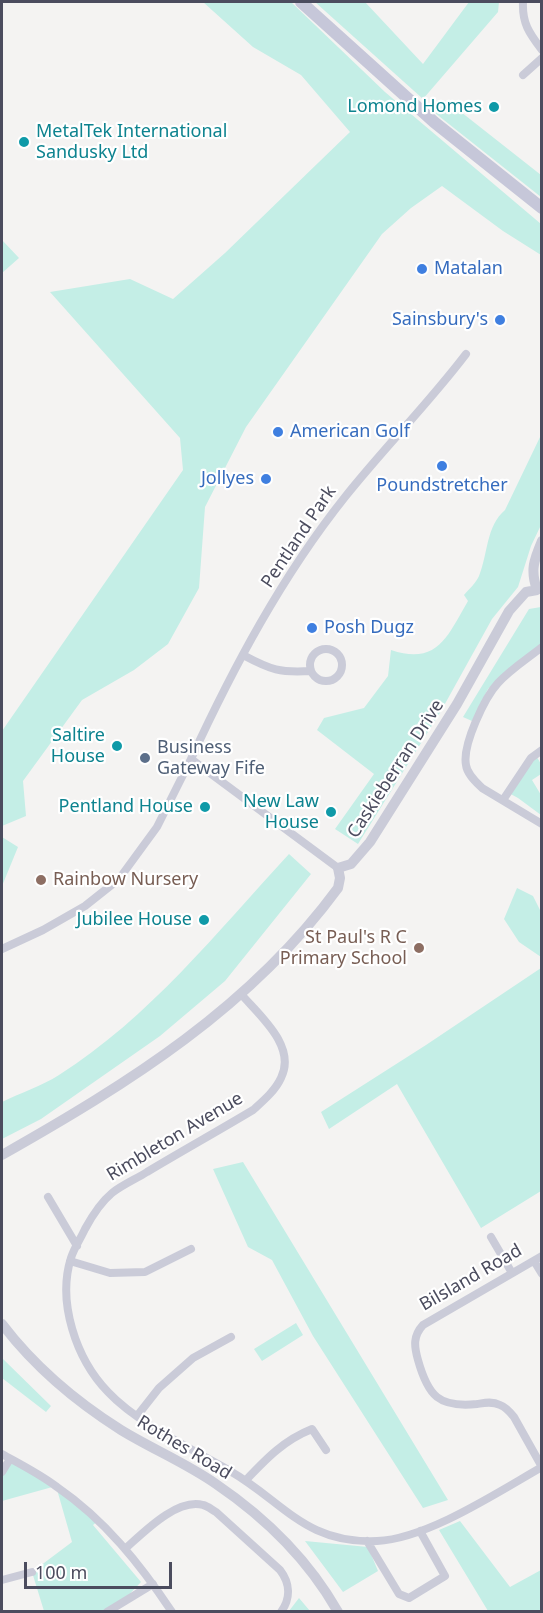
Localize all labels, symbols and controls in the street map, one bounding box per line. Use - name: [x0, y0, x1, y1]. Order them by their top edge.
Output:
- place label: Lomond Homes: [347, 96, 482, 118]
- marker: Lomond Homes: [487, 100, 501, 114]
- place label: MetalTek International Sandusky Ltd: [36, 121, 227, 164]
- marker: MetalTek International Sandusky Ltd: [17, 135, 31, 149]
- place label: Matalan: [434, 258, 503, 280]
- marker: Matalan: [415, 262, 429, 276]
- place label: Sainsbury's: [392, 309, 488, 331]
- marker: Sainsbury's: [493, 313, 507, 327]
- place label: American Golf: [290, 421, 410, 443]
- marker: American Golf: [271, 425, 285, 439]
- marker: Poundstretcher: [435, 459, 449, 473]
- place label: Jollyes: [201, 468, 254, 490]
- marker: Jollyes: [259, 472, 273, 486]
- place label: Poundstretcher: [376, 475, 508, 497]
- street label: Pentland Park: [257, 482, 341, 592]
- place label: Posh Dugz: [324, 617, 414, 639]
- marker: Posh Dugz: [305, 621, 319, 635]
- street label: Caskieberran Drive: [343, 696, 449, 842]
- place label: Saltire House: [51, 725, 105, 768]
- place label: Business Gateway Fife: [157, 737, 265, 780]
- marker: Saltire House: [110, 739, 124, 753]
- marker: Business Gateway Fife: [138, 751, 152, 765]
- place label: New Law House: [243, 791, 319, 834]
- place label: Pentland House: [59, 796, 193, 818]
- marker: Pentland House: [198, 800, 212, 814]
- marker: New Law House: [324, 805, 338, 819]
- place label: Rainbow Nursery: [53, 869, 198, 891]
- marker: Rainbow Nursery: [34, 873, 48, 887]
- place label: Jubilee House: [76, 909, 192, 931]
- marker: Jubilee House: [197, 913, 211, 927]
- place label: St Paul's R C Primary School: [280, 927, 407, 970]
- marker: St Paul's R C Primary School: [412, 941, 426, 955]
- street label: Rimbleton Avenue: [103, 1088, 247, 1186]
- street label: Bilsland Road: [416, 1240, 526, 1316]
- street label: Rothes Road: [133, 1411, 235, 1485]
- scale bar: [27, 1550, 176, 1588]
- text: 100 m: [35, 1560, 87, 1584]

